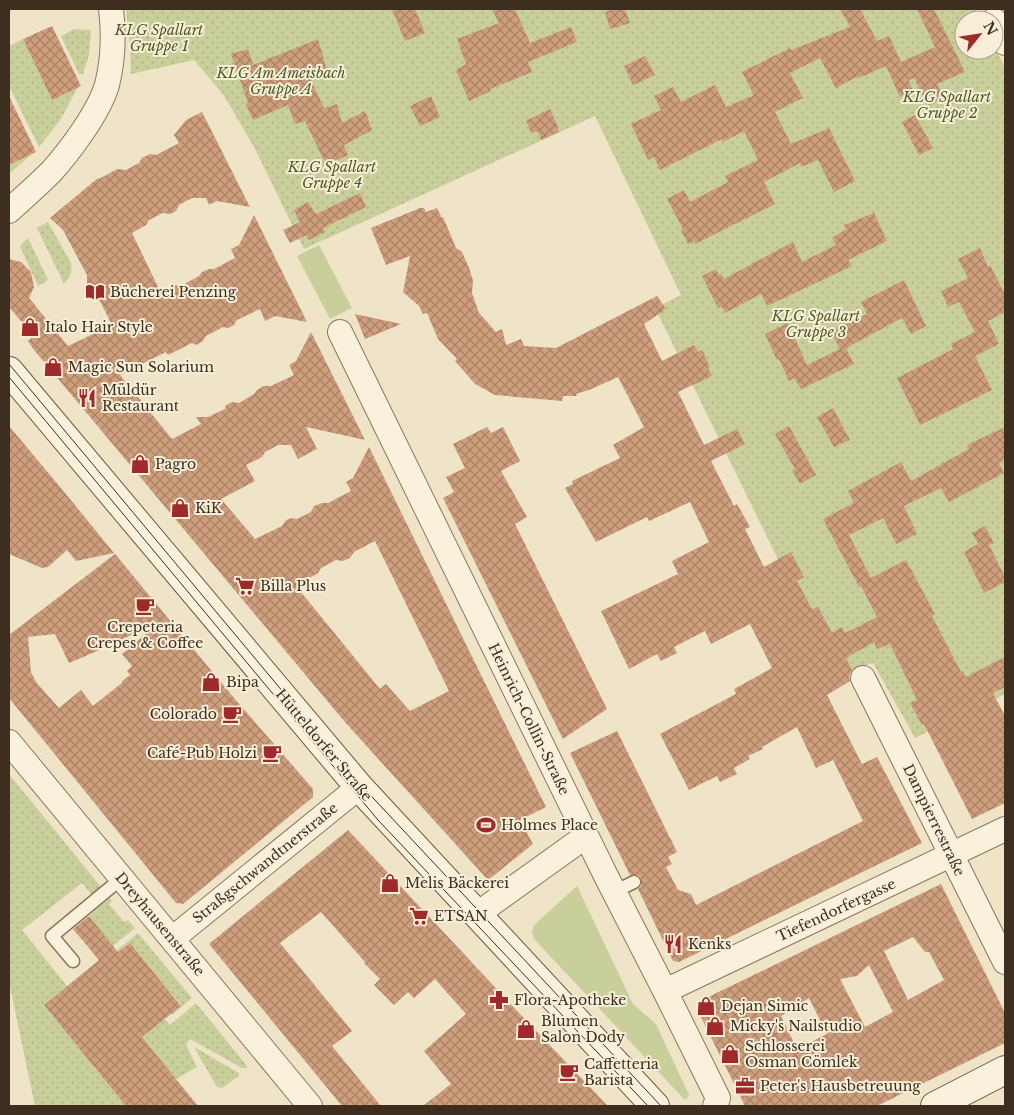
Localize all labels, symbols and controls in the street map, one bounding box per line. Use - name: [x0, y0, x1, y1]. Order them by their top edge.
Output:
- north arrow: [954, 10, 1004, 60]
- text: N: [979, 18, 1001, 39]
- park label: KLG Spallart Gruppe 1: [114, 21, 204, 55]
- park label: KLG Am Ameisbach Gruppe A: [215, 64, 346, 98]
- park label: KLG Spallart Gruppe 2: [902, 88, 992, 122]
- park label: KLG Spallart Gruppe 4: [287, 158, 377, 192]
- library icon: Bücherei Penzing: [84, 281, 106, 303]
- place label: Bücherei Penzing: [110, 283, 237, 301]
- park label: KLG Spallart Gruppe 3: [771, 307, 861, 341]
- shop icon: Italo Hair Style: [19, 316, 41, 338]
- place label: Italo Hair Style: [45, 318, 153, 336]
- shop icon: Magic Sun Solarium: [42, 356, 64, 378]
- place label: Magic Sun Solarium: [68, 358, 214, 376]
- place label: Müldür Restaurant: [102, 381, 180, 415]
- restaurant icon: Müldür Restaurant: [76, 387, 98, 409]
- shop icon: Pagro: [129, 453, 151, 475]
- place label: Pagro: [155, 455, 196, 473]
- shop icon: KiK: [169, 497, 191, 519]
- place label: KiK: [195, 499, 223, 517]
- supermarket icon: Billa Plus: [234, 575, 256, 597]
- place label: Billa Plus: [260, 577, 326, 595]
- cafe icon: Crepeteria Crepes & Coffee: [134, 595, 156, 617]
- place label: Crepeteria Crepes & Coffee: [87, 618, 203, 652]
- street label: Heinrich-Collin-Straße: [484, 640, 574, 798]
- shop icon: Bipa: [200, 671, 222, 693]
- place label: Bipa: [226, 673, 259, 691]
- street label: Hütteldorfer Straße: [272, 685, 376, 805]
- cafe icon: Colorado: [221, 703, 243, 725]
- place label: Colorado: [150, 705, 217, 723]
- cafe icon: Café-Pub Holzi: [261, 742, 283, 764]
- place label: Café-Pub Holzi: [147, 744, 257, 762]
- street label: Dampierrestraße: [899, 761, 969, 879]
- street label: Straßgschwandtnerstraße: [189, 799, 341, 927]
- sports icon: Holmes Place: [475, 814, 497, 836]
- place label: Holmes Place: [501, 816, 598, 834]
- street label: Dreyhausenstraße: [111, 868, 209, 980]
- shop icon: Melis Bäckerei: [379, 872, 401, 894]
- place label: Melis Bäckerei: [405, 874, 509, 892]
- street label: Tiefendorfergasse: [774, 875, 898, 945]
- supermarket icon: ETSAN: [408, 905, 430, 927]
- place label: ETSAN: [434, 907, 488, 925]
- restaurant icon: Kenks: [662, 933, 684, 955]
- place label: Kenks: [688, 935, 731, 953]
- pharmacy icon: Flora-Apotheke: [488, 989, 510, 1011]
- place label: Flora-Apotheke: [514, 991, 626, 1009]
- shop icon: Dejan Simic: [695, 995, 717, 1017]
- place label: Dejan Simic: [721, 997, 809, 1015]
- place label: Blumen Salon Dody: [541, 1012, 625, 1046]
- shop icon: Micky's Nailstudio: [704, 1015, 726, 1037]
- place label: Micky's Nailstudio: [730, 1017, 862, 1035]
- shop icon: Blumen Salon Dody: [515, 1018, 537, 1040]
- place label: Schlosserei Osman Cömlek: [745, 1037, 858, 1071]
- shop icon: Schlosserei Osman Cömlek: [719, 1043, 741, 1065]
- place label: Caffetteria Barista: [584, 1055, 659, 1089]
- cafe icon: Caffetteria Barista: [558, 1061, 580, 1083]
- office icon: Peter's Hausbetreuung: [734, 1075, 756, 1097]
- place label: Peter's Hausbetreuung: [760, 1077, 921, 1095]

